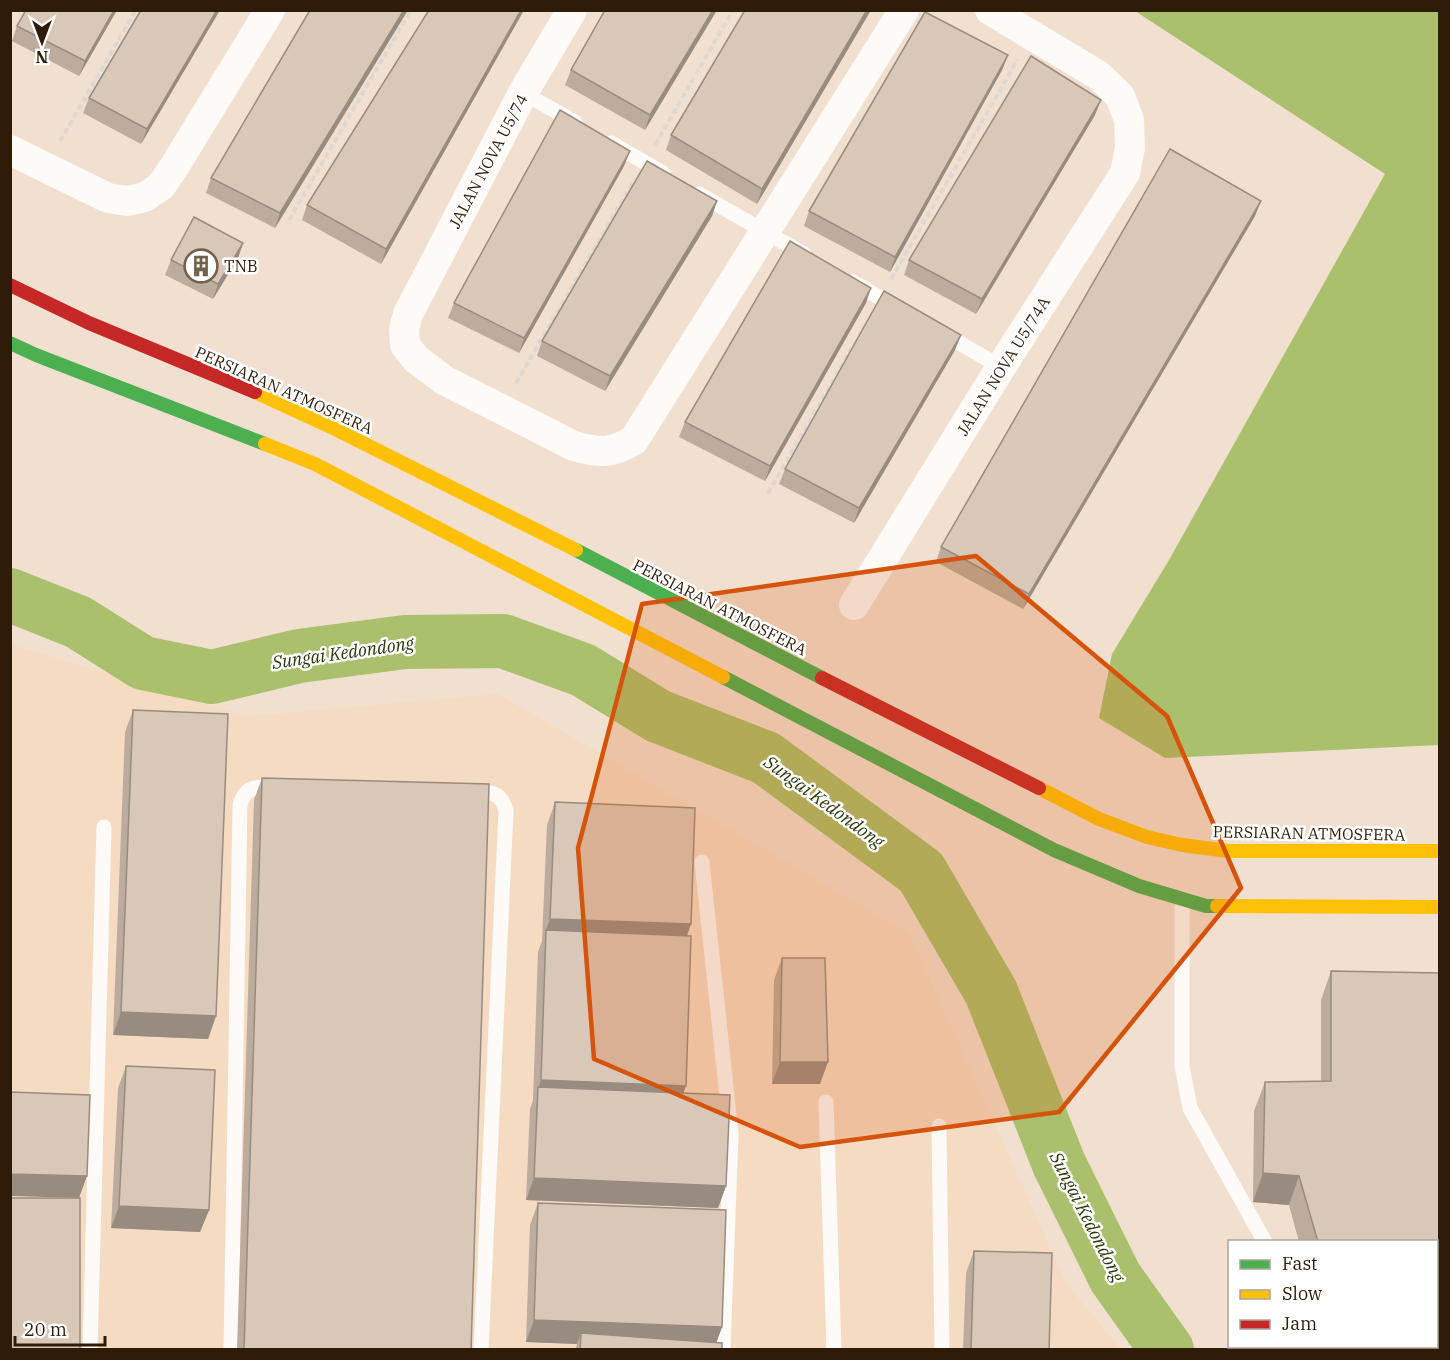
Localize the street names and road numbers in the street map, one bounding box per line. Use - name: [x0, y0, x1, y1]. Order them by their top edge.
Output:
- street label: JALAN NOVA U5/74: [444, 90, 532, 232]
- street label: JALAN NOVA U5/74A: [952, 293, 1054, 439]
- street label: PERSIARAN ATMOSFERA: [192, 342, 376, 438]
- street label: PERSIARAN ATMOSFERA: [630, 554, 810, 660]
- street label: PERSIARAN ATMOSFERA: [1213, 821, 1405, 845]

